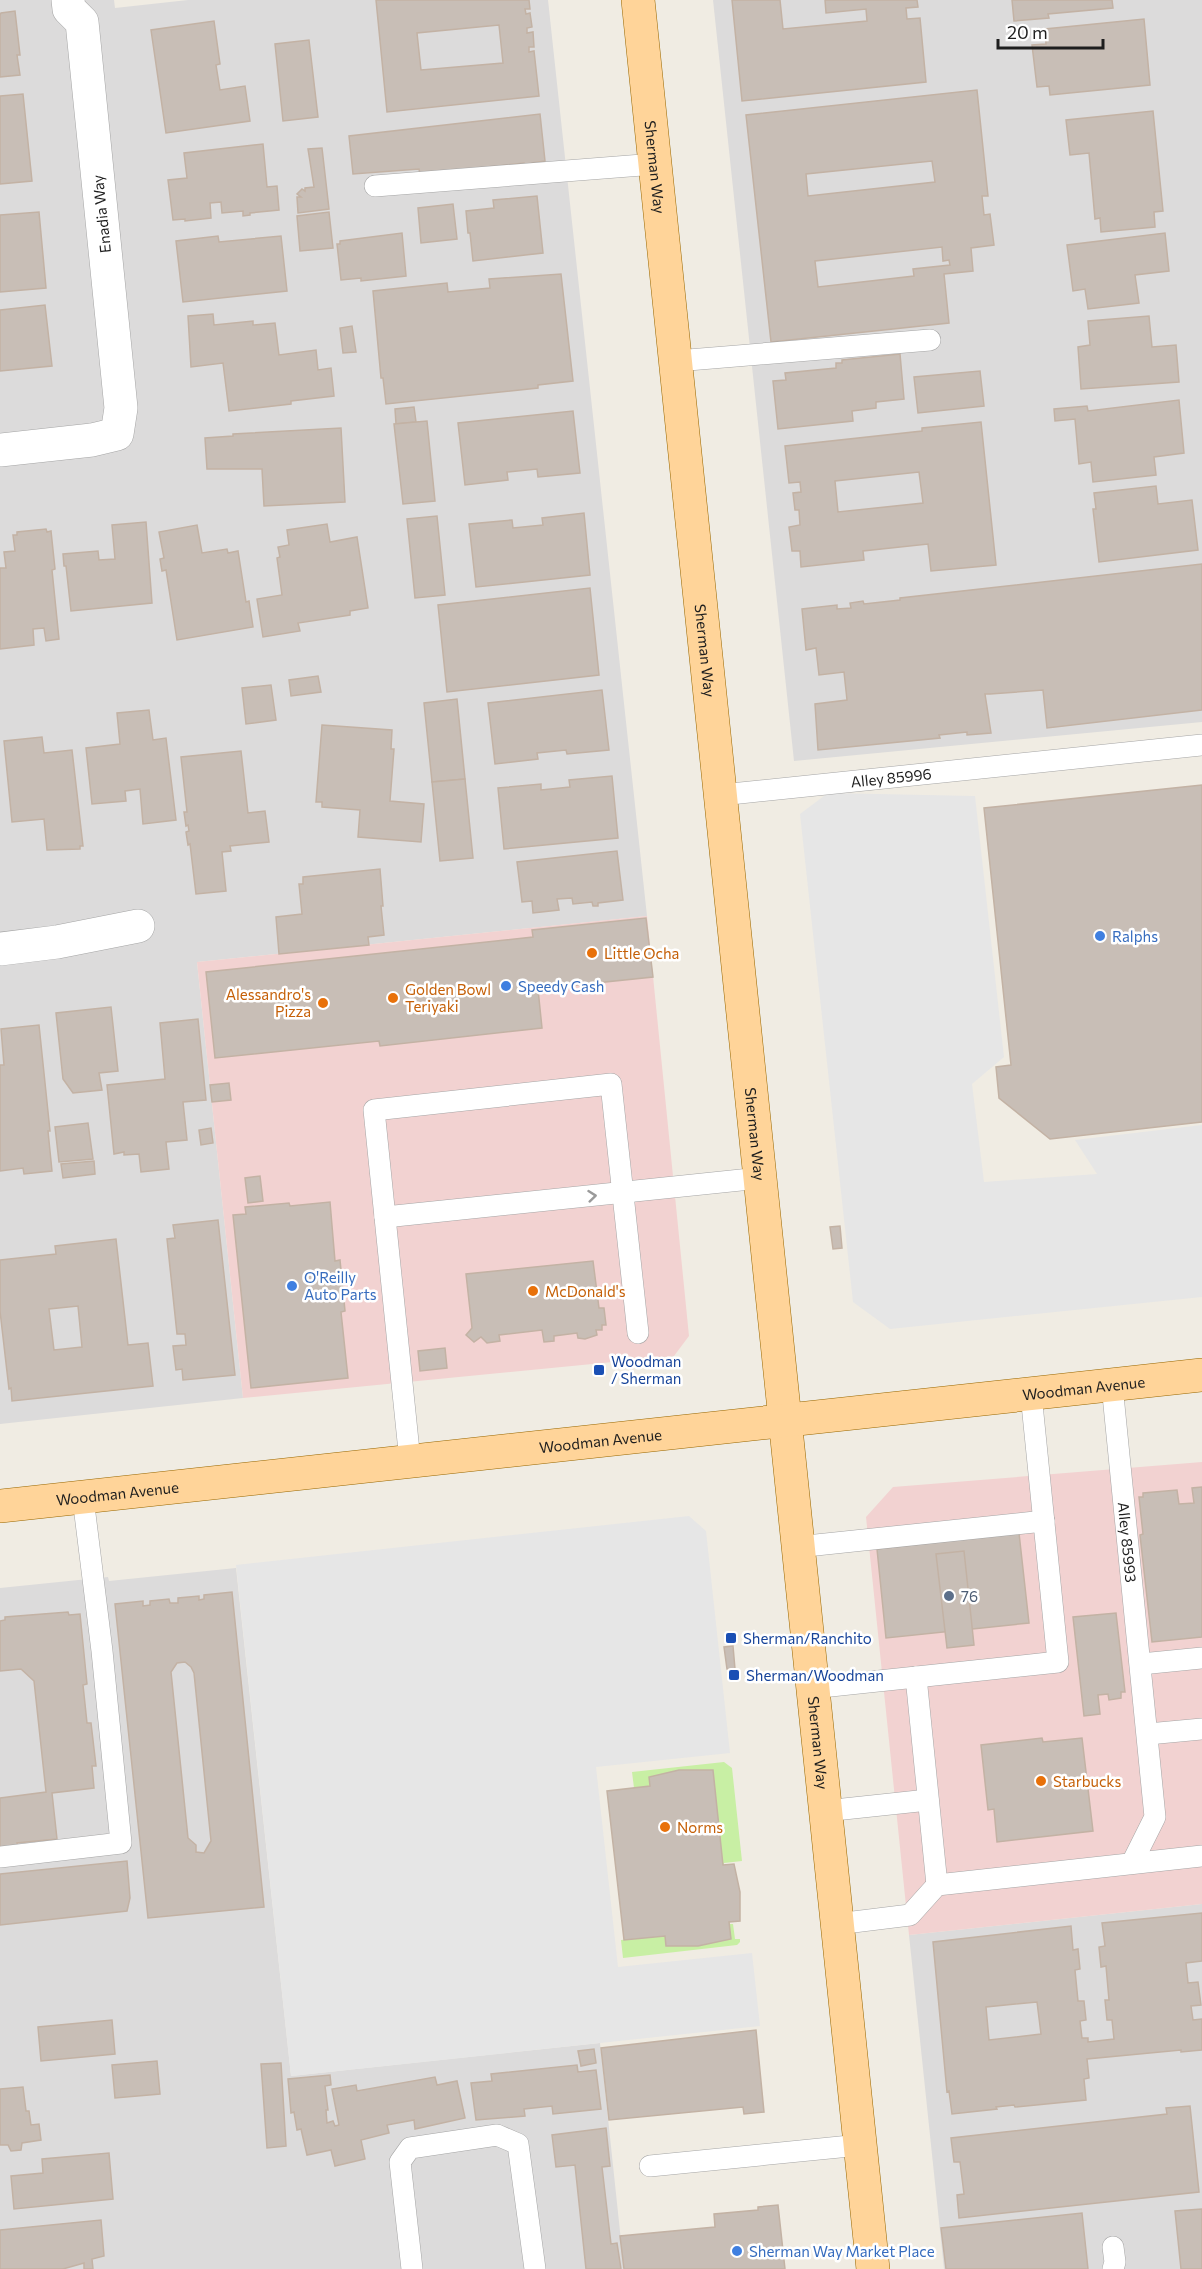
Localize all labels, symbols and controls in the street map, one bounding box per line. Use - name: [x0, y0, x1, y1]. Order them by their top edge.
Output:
- scale bar: [998, 12, 1103, 50]
- text: 20 m: [1007, 21, 1048, 43]
- street label: Sherman Way: [642, 120, 669, 215]
- street label: Enadia Way: [88, 174, 114, 254]
- street label: Sherman Way: [692, 603, 719, 698]
- street label: Alley 85996: [850, 764, 933, 790]
- place label: Ralphs: [1112, 927, 1158, 945]
- marker: Ralphs: [1093, 929, 1107, 943]
- place label: Little Ocha: [604, 944, 679, 962]
- marker: Little Ocha: [585, 946, 599, 960]
- place label: Speedy Cash: [518, 977, 604, 995]
- marker: Speedy Cash: [499, 979, 513, 993]
- place label: Golden Bowl Teriyaki: [405, 980, 491, 1015]
- place label: Alessandro's Pizza: [226, 985, 311, 1020]
- marker: Golden Bowl Teriyaki: [386, 991, 400, 1005]
- marker: Alessandro's Pizza: [316, 996, 330, 1010]
- street label: Sherman Way: [742, 1086, 769, 1182]
- one-way arrow: [587, 1190, 596, 1203]
- place label: O'Reilly Auto Parts: [304, 1268, 377, 1303]
- marker: O'Reilly Auto Parts: [285, 1279, 299, 1293]
- place label: McDonald's: [545, 1282, 626, 1300]
- marker: McDonald's: [526, 1284, 540, 1298]
- place label: Woodman / Sherman: [611, 1352, 681, 1387]
- marker: Woodman / Sherman: [592, 1363, 606, 1377]
- street label: Woodman Avenue: [1021, 1372, 1146, 1404]
- street label: Woodman Avenue: [538, 1425, 663, 1456]
- street label: Woodman Avenue: [55, 1478, 180, 1509]
- street label: Alley 85993: [1115, 1501, 1141, 1583]
- place label: 76: [961, 1587, 978, 1605]
- marker: 76: [942, 1589, 956, 1603]
- place label: Sherman/Ranchito: [743, 1629, 872, 1647]
- marker: Sherman/Ranchito: [724, 1631, 738, 1645]
- place label: Sherman/Woodman: [746, 1666, 884, 1684]
- marker: Sherman/Woodman: [727, 1668, 741, 1682]
- street label: Sherman Way: [805, 1695, 832, 1790]
- place label: Starbucks: [1053, 1772, 1121, 1790]
- marker: Starbucks: [1034, 1774, 1048, 1788]
- place label: Norms: [677, 1818, 723, 1836]
- marker: Norms: [658, 1820, 672, 1834]
- place label: Sherman Way Market Place: [749, 2242, 935, 2260]
- marker: Sherman Way Market Place: [730, 2244, 744, 2258]

